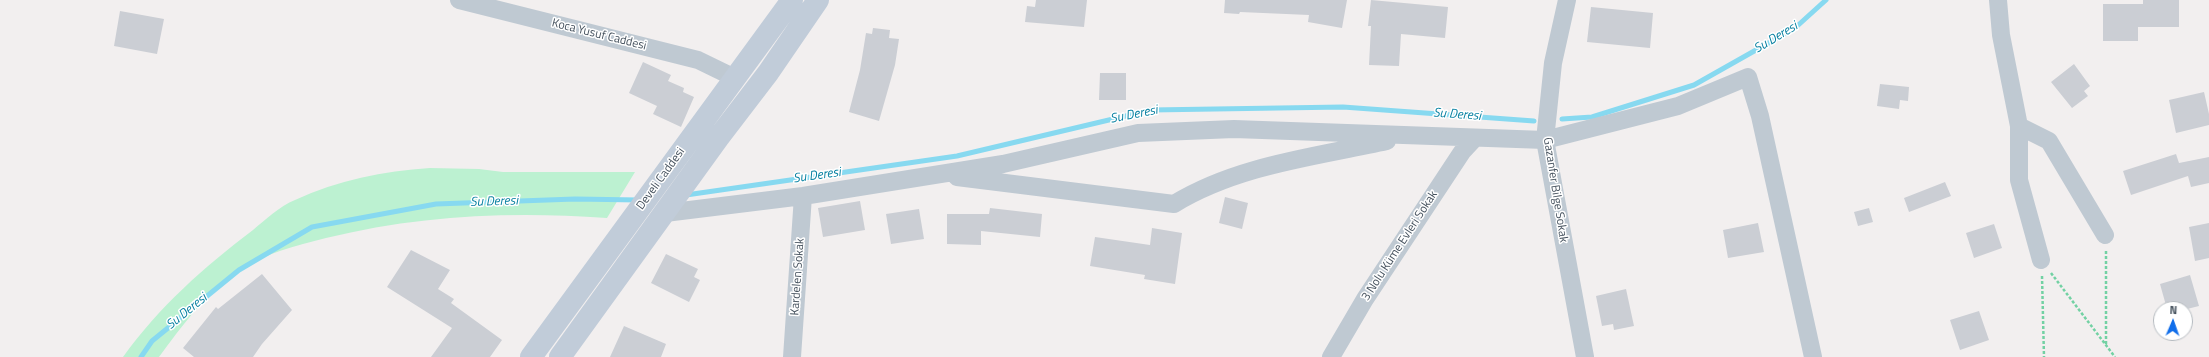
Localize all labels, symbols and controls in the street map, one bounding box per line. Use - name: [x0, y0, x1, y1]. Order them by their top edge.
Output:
- street label: Koca Yusuf Caddesi: [550, 16, 648, 54]
- water label: Su Deresi: [1751, 19, 1801, 57]
- water label: Su Deresi: [1109, 103, 1159, 127]
- water label: Su Deresi: [1433, 106, 1481, 124]
- street label: Gazanfer Bilge Sokak: [1540, 137, 1570, 243]
- street label: Develi Caddesi: [634, 145, 688, 213]
- water label: Su Deresi: [792, 165, 842, 187]
- street label: 3 Nolu Küme Evleri Sokak: [1359, 188, 1441, 304]
- water label: Su Deresi: [470, 193, 518, 211]
- street label: Kardelen Sokak: [788, 238, 808, 316]
- water label: Su Deresi: [163, 291, 211, 333]
- north arrow: [2153, 301, 2193, 341]
- text: N: [2169, 302, 2177, 318]

